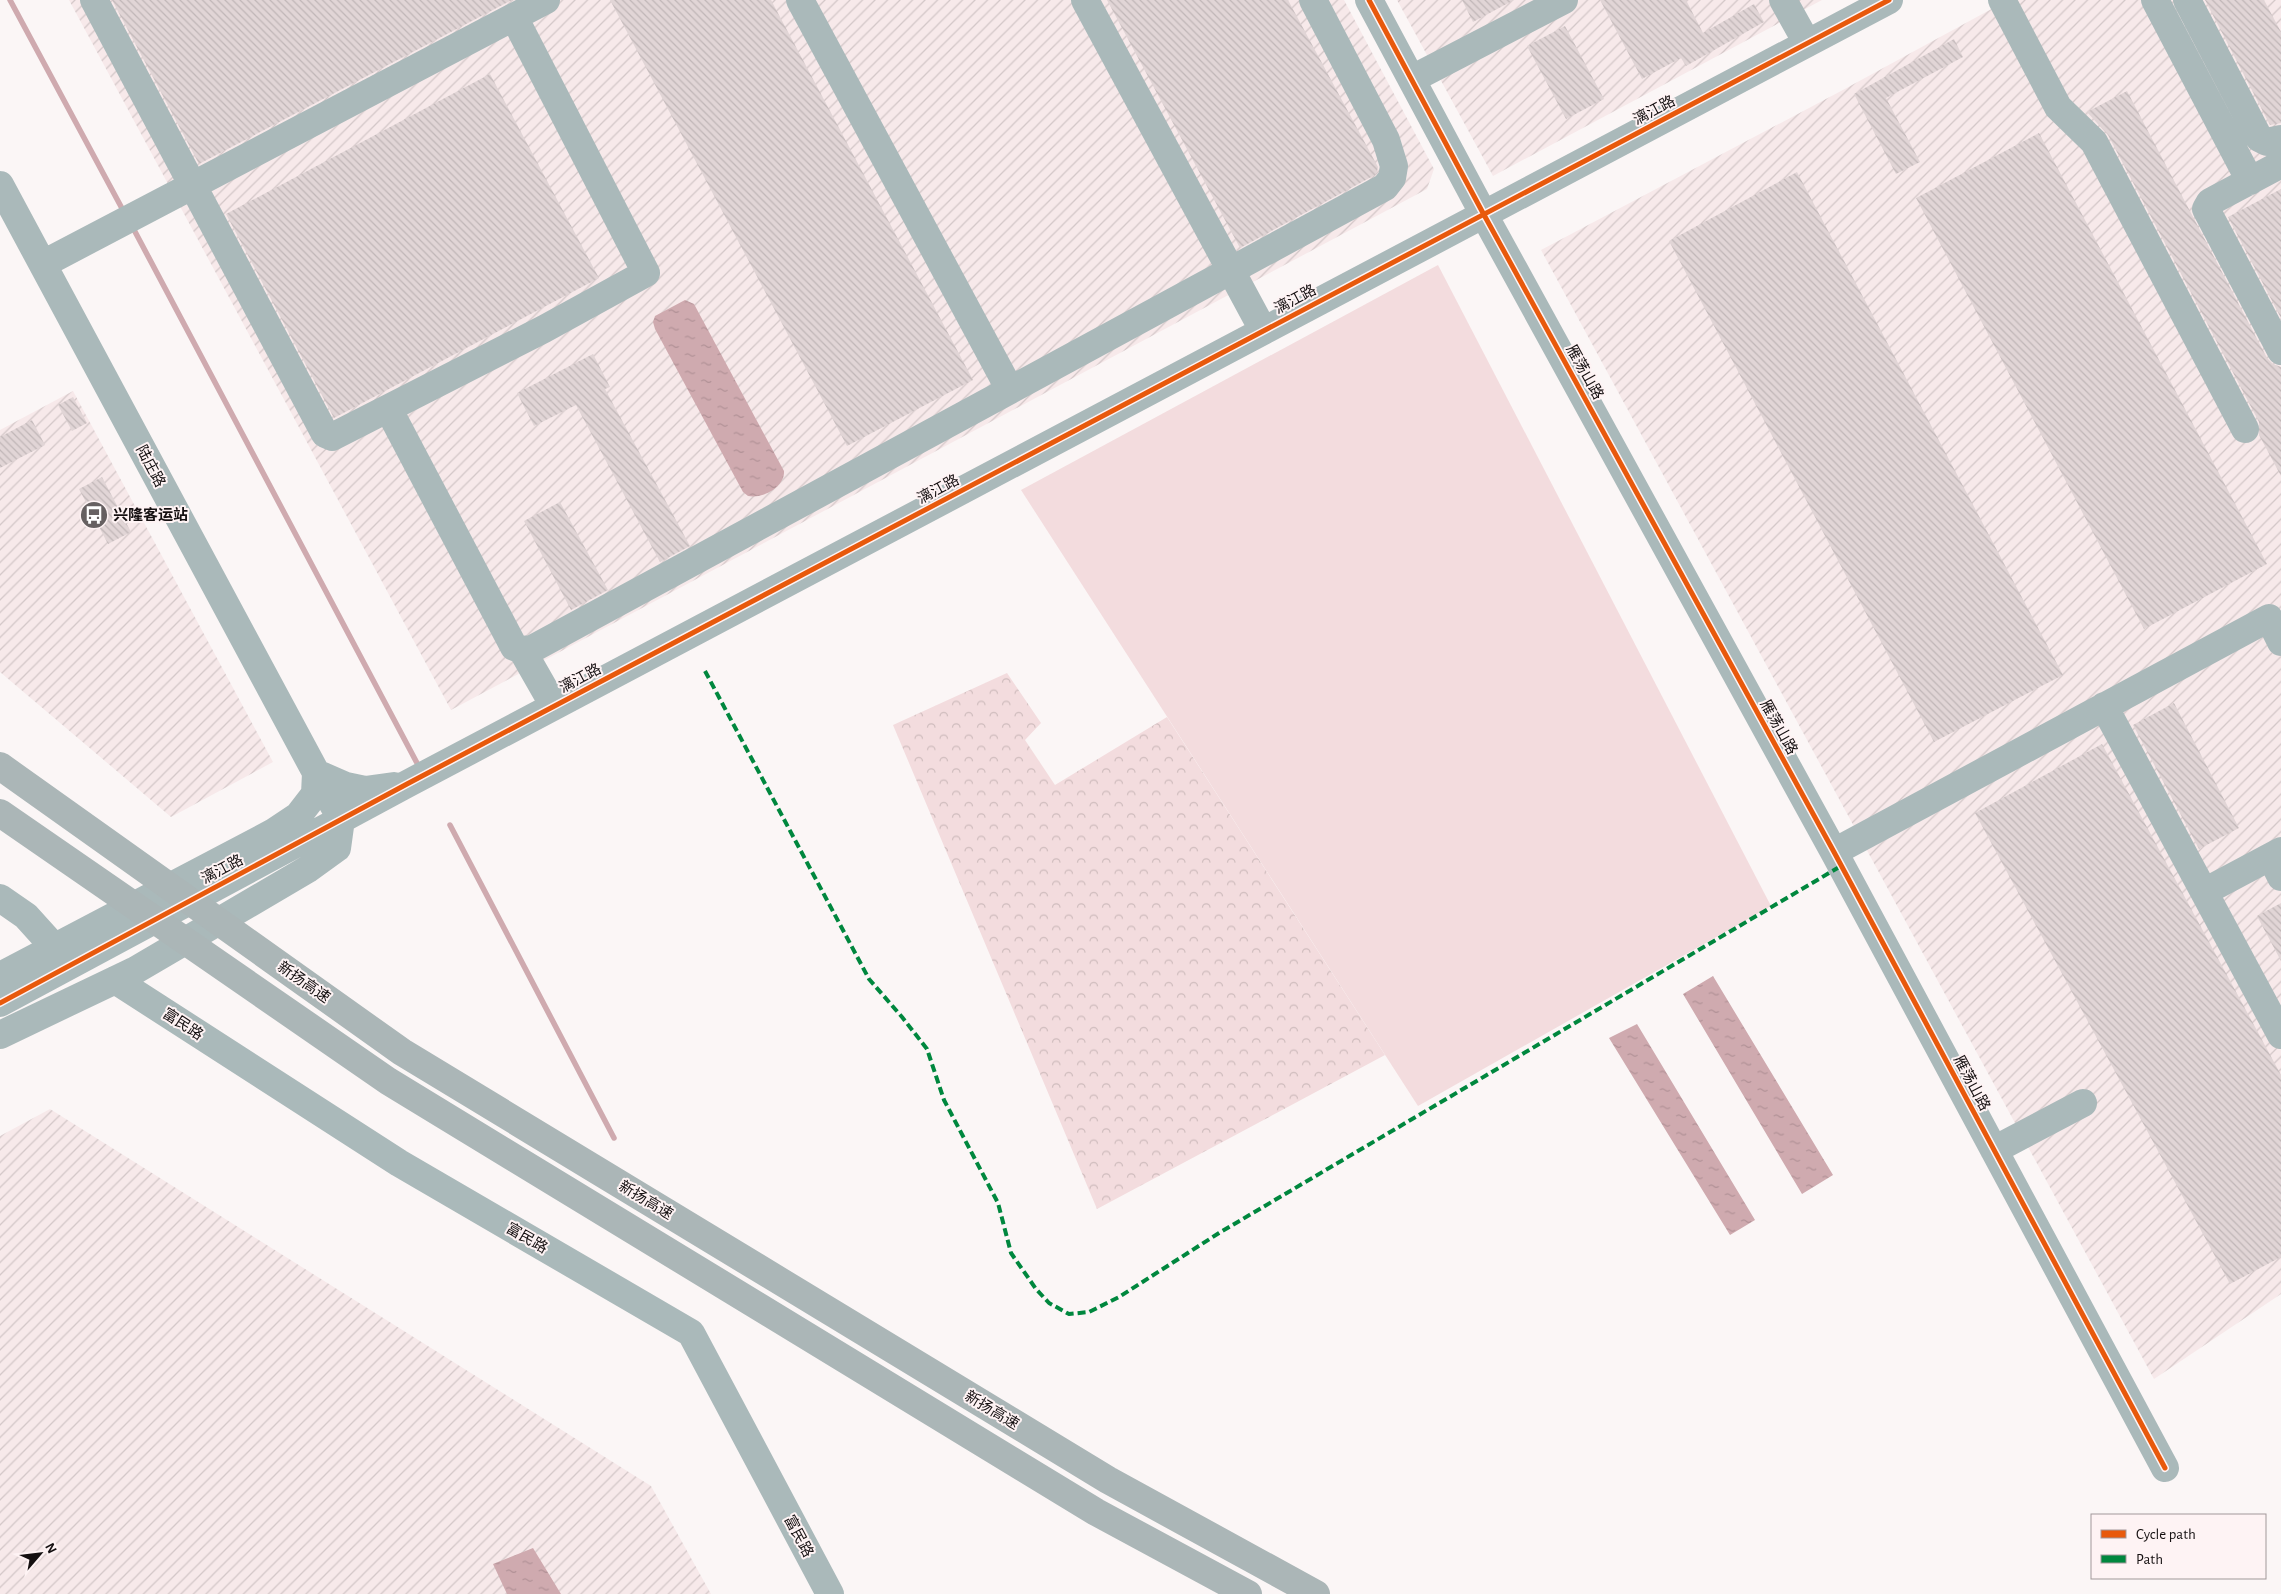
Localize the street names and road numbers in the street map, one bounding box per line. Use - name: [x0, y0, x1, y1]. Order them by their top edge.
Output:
- street label: 漓江路: [1630, 92, 1678, 128]
- street label: 漓江路: [1271, 281, 1319, 317]
- street label: 雁荡山路: [1563, 342, 1607, 402]
- street label: 陆庄路: [133, 442, 169, 490]
- street label: 漓江路: [914, 471, 962, 507]
- street label: 漓江路: [556, 660, 604, 696]
- street label: 雁荡山路: [1757, 697, 1801, 757]
- street label: 漓江路: [198, 851, 246, 887]
- street label: 新扬高速: [275, 958, 333, 1006]
- street label: 富民路: [160, 1005, 206, 1043]
- street label: 雁荡山路: [1951, 1053, 1993, 1113]
- street label: 新扬高速: [616, 1178, 676, 1222]
- street label: 富民路: [504, 1220, 550, 1256]
- street label: 新扬高速: [962, 1388, 1022, 1432]
- street label: 富民路: [781, 1512, 817, 1560]

